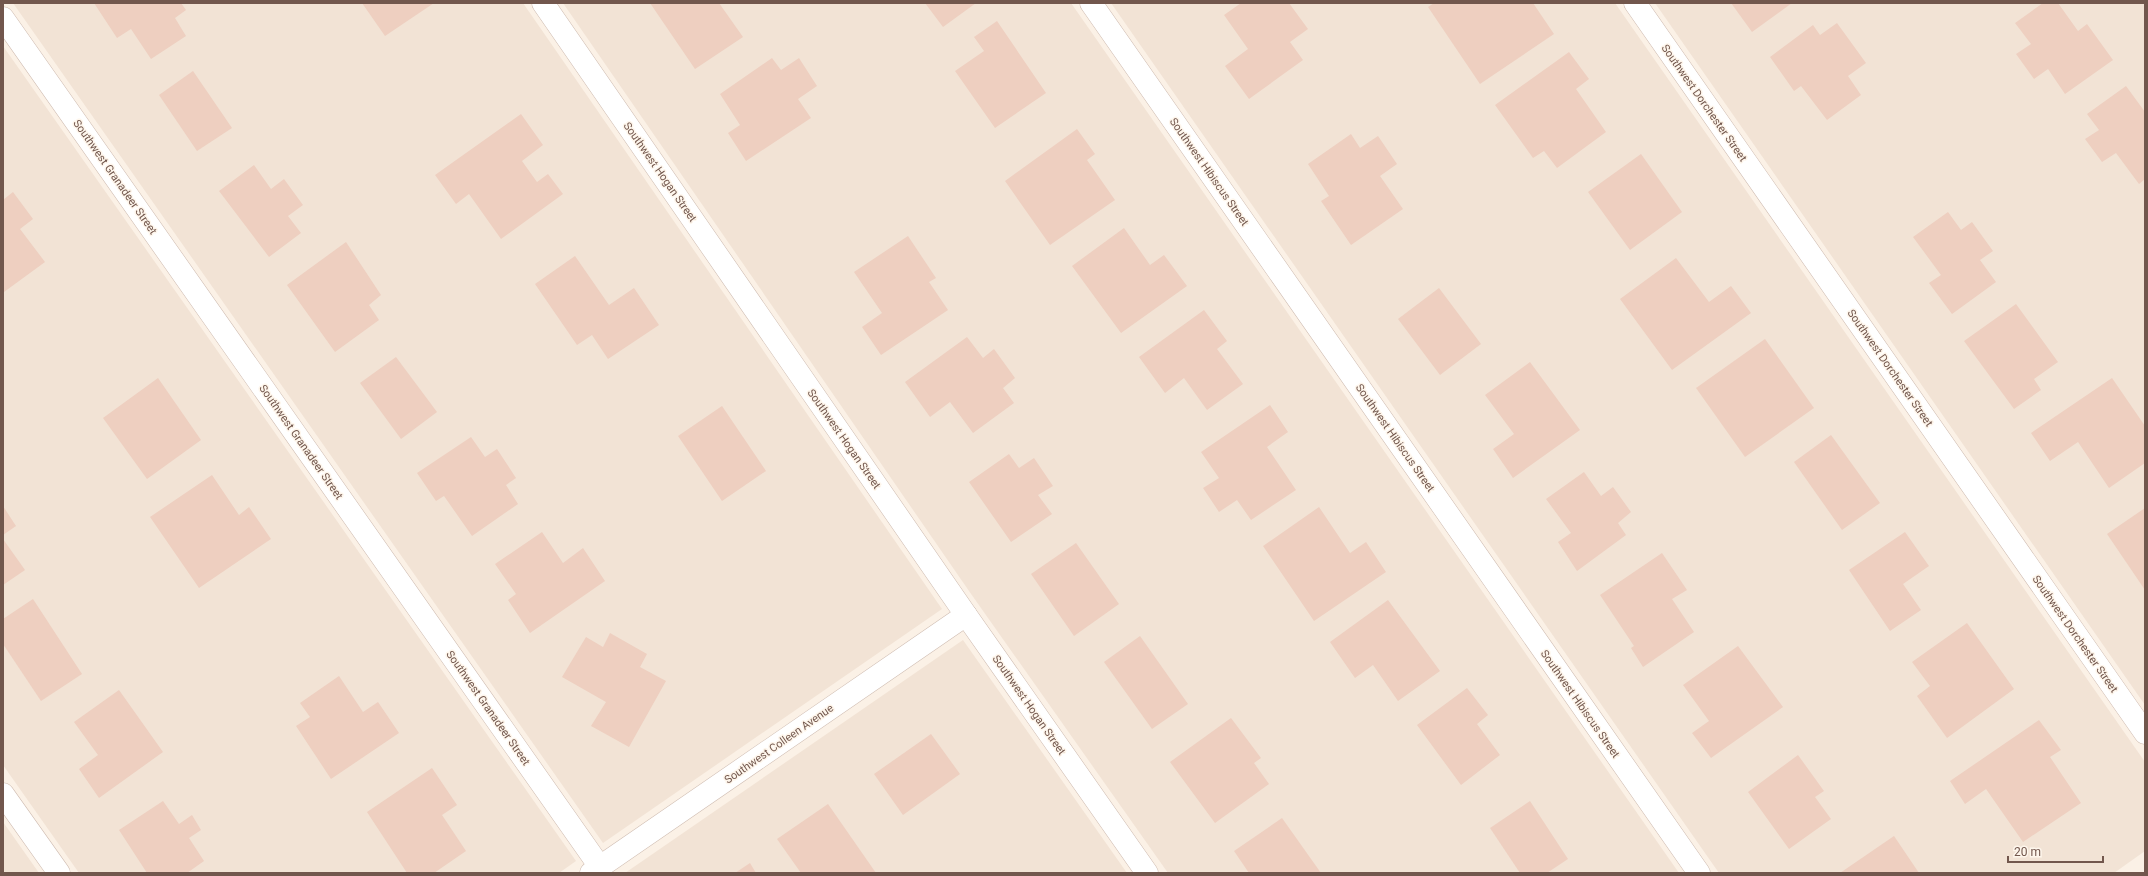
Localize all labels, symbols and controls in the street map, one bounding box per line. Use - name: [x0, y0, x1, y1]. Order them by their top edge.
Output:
- street label: Southwest Dorchester Street: [1659, 42, 1750, 164]
- street label: Southwest Hibiscus Street: [1167, 115, 1252, 229]
- street label: Southwest Granadeer Street: [70, 117, 160, 237]
- street label: Southwest Hogan Street: [621, 120, 700, 225]
- street label: Southwest Dorchester Street: [1845, 307, 1936, 429]
- street label: Southwest Hibiscus Street: [1353, 381, 1438, 495]
- street label: Southwest Granadeer Street: [256, 382, 346, 502]
- street label: Southwest Hogan Street: [805, 387, 884, 492]
- street label: Southwest Dorchester Street: [2030, 573, 2121, 695]
- street label: Southwest Hibiscus Street: [1538, 647, 1623, 761]
- street label: Southwest Granadeer Street: [443, 648, 533, 768]
- street label: Southwest Hogan Street: [990, 653, 1069, 758]
- street label: Southwest Colleen Avenue: [722, 701, 836, 787]
- scale bar: [2008, 838, 2103, 864]
- text: 20 m: [2014, 845, 2041, 859]

